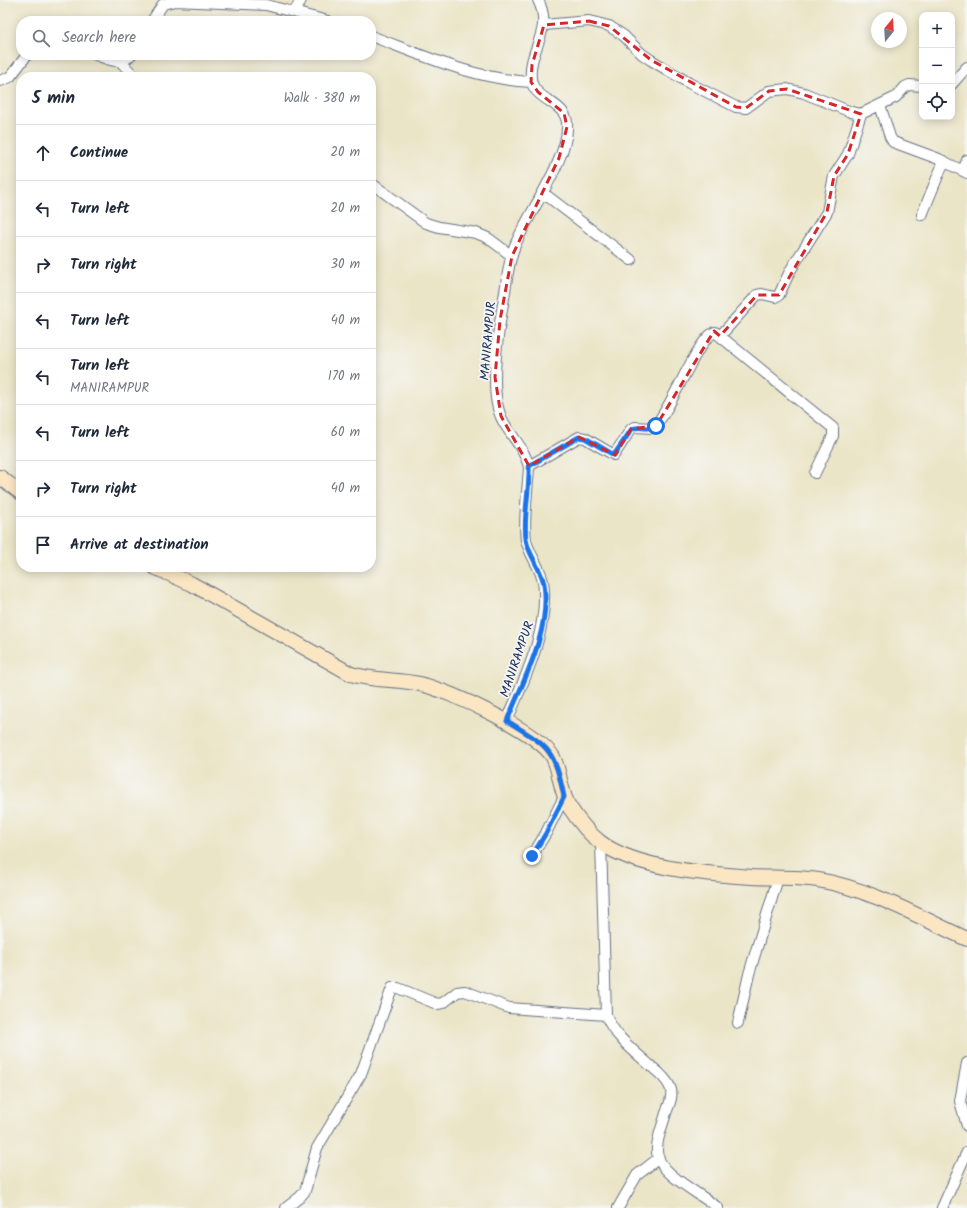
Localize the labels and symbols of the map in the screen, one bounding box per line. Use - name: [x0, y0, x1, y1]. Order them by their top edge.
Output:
- north arrow: [871, 12, 907, 48]
- street label: MANIRAMPUR: [475, 300, 502, 381]
- route start: [647, 417, 665, 435]
- street label: MANIRAMPUR: [495, 618, 540, 700]
- route end: [523, 847, 541, 865]

